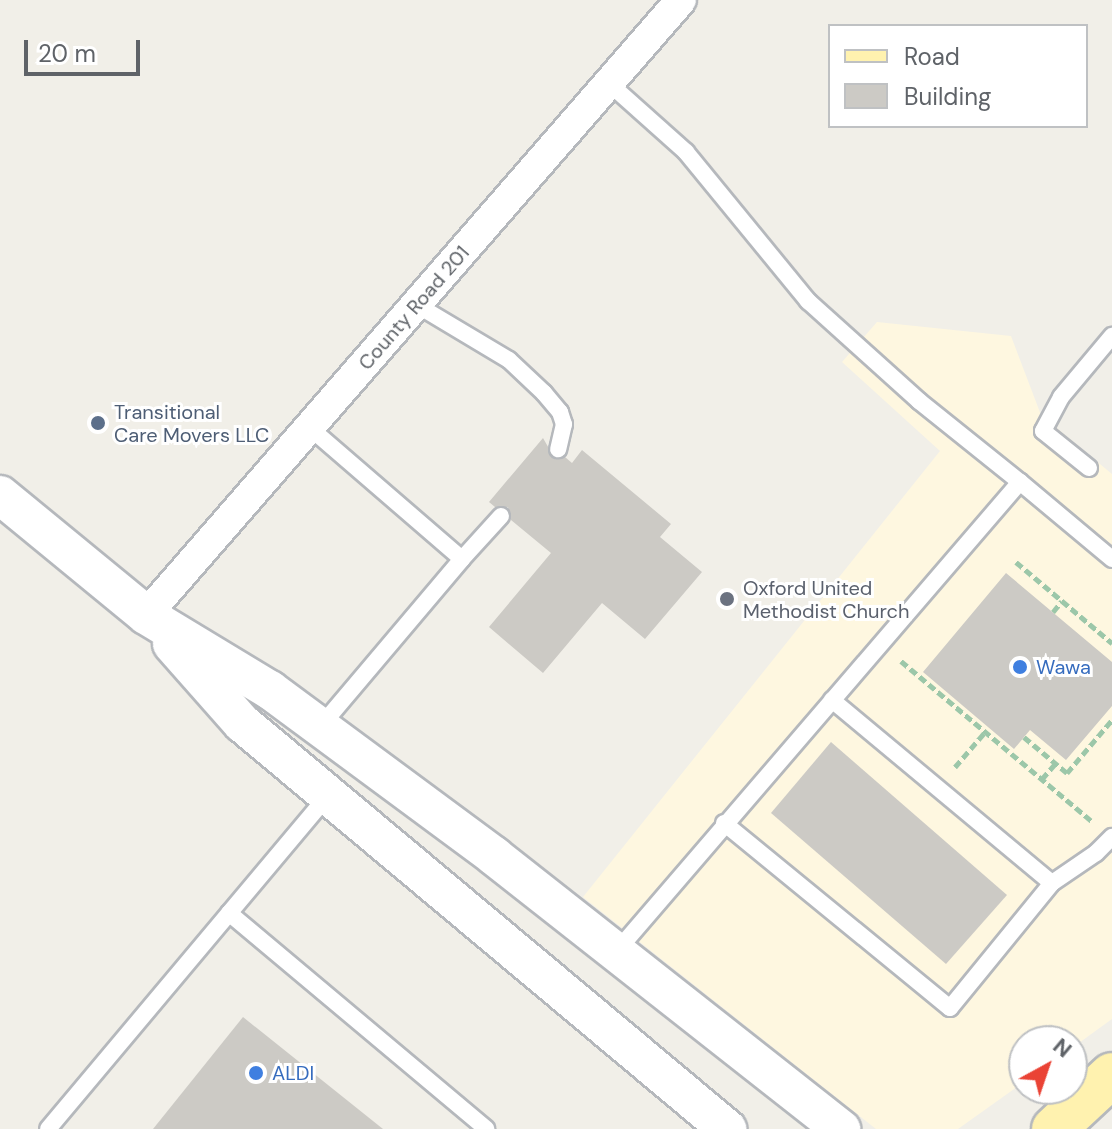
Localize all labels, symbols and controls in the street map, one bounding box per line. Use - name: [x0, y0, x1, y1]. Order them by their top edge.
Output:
- scale bar: [28, 24, 144, 74]
- legend: [828, 24, 1088, 128]
- text: 20 m: [38, 38, 96, 69]
- text: Road: [904, 41, 960, 72]
- text: Building: [904, 81, 991, 112]
- street label: County Road 201: [354, 241, 474, 375]
- place label: Transitional Care Movers LLC: [114, 400, 269, 447]
- marker: Transitional Care Movers LLC: [89, 414, 107, 432]
- place label: Oxford United Methodist Church: [743, 576, 909, 623]
- marker: Oxford United Methodist Church: [718, 590, 736, 608]
- place label: Wawa: [1036, 655, 1091, 679]
- marker: Wawa: [1011, 658, 1029, 676]
- north arrow: [1008, 1025, 1088, 1105]
- text: N: [1047, 1031, 1078, 1064]
- place label: ALDI: [272, 1061, 314, 1085]
- marker: ALDI: [247, 1064, 265, 1082]

